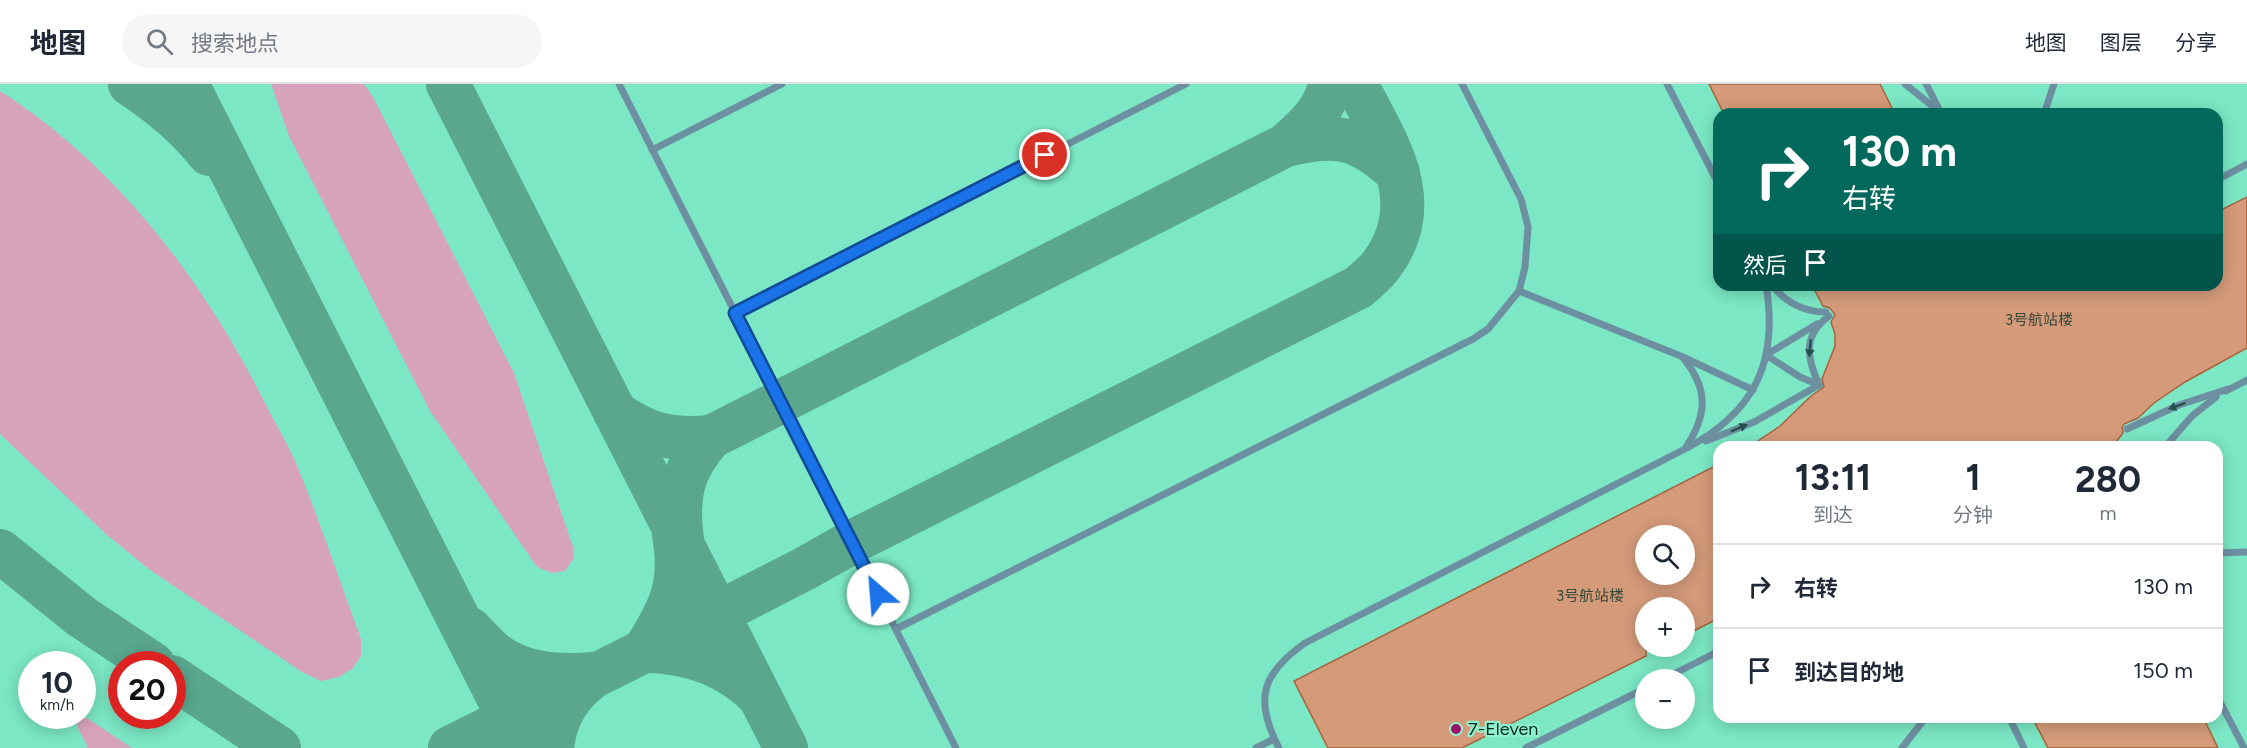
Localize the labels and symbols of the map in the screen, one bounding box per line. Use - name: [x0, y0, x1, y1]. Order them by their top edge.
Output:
- pin: [1019, 129, 1070, 180]
- house number: 3号航站楼: [2005, 311, 2073, 329]
- one-way arrow: [1805, 338, 1815, 357]
- one-way arrow: [2167, 402, 2185, 412]
- one-way arrow: [1731, 423, 1749, 433]
- position arrow: [846, 562, 910, 626]
- house number: 3号航站楼: [1556, 587, 1624, 605]
- speed limit sign: 20: [108, 651, 186, 729]
- place label: 7-Eleven: [1468, 718, 1538, 740]
- marker: 7-Eleven: [1449, 722, 1463, 736]

